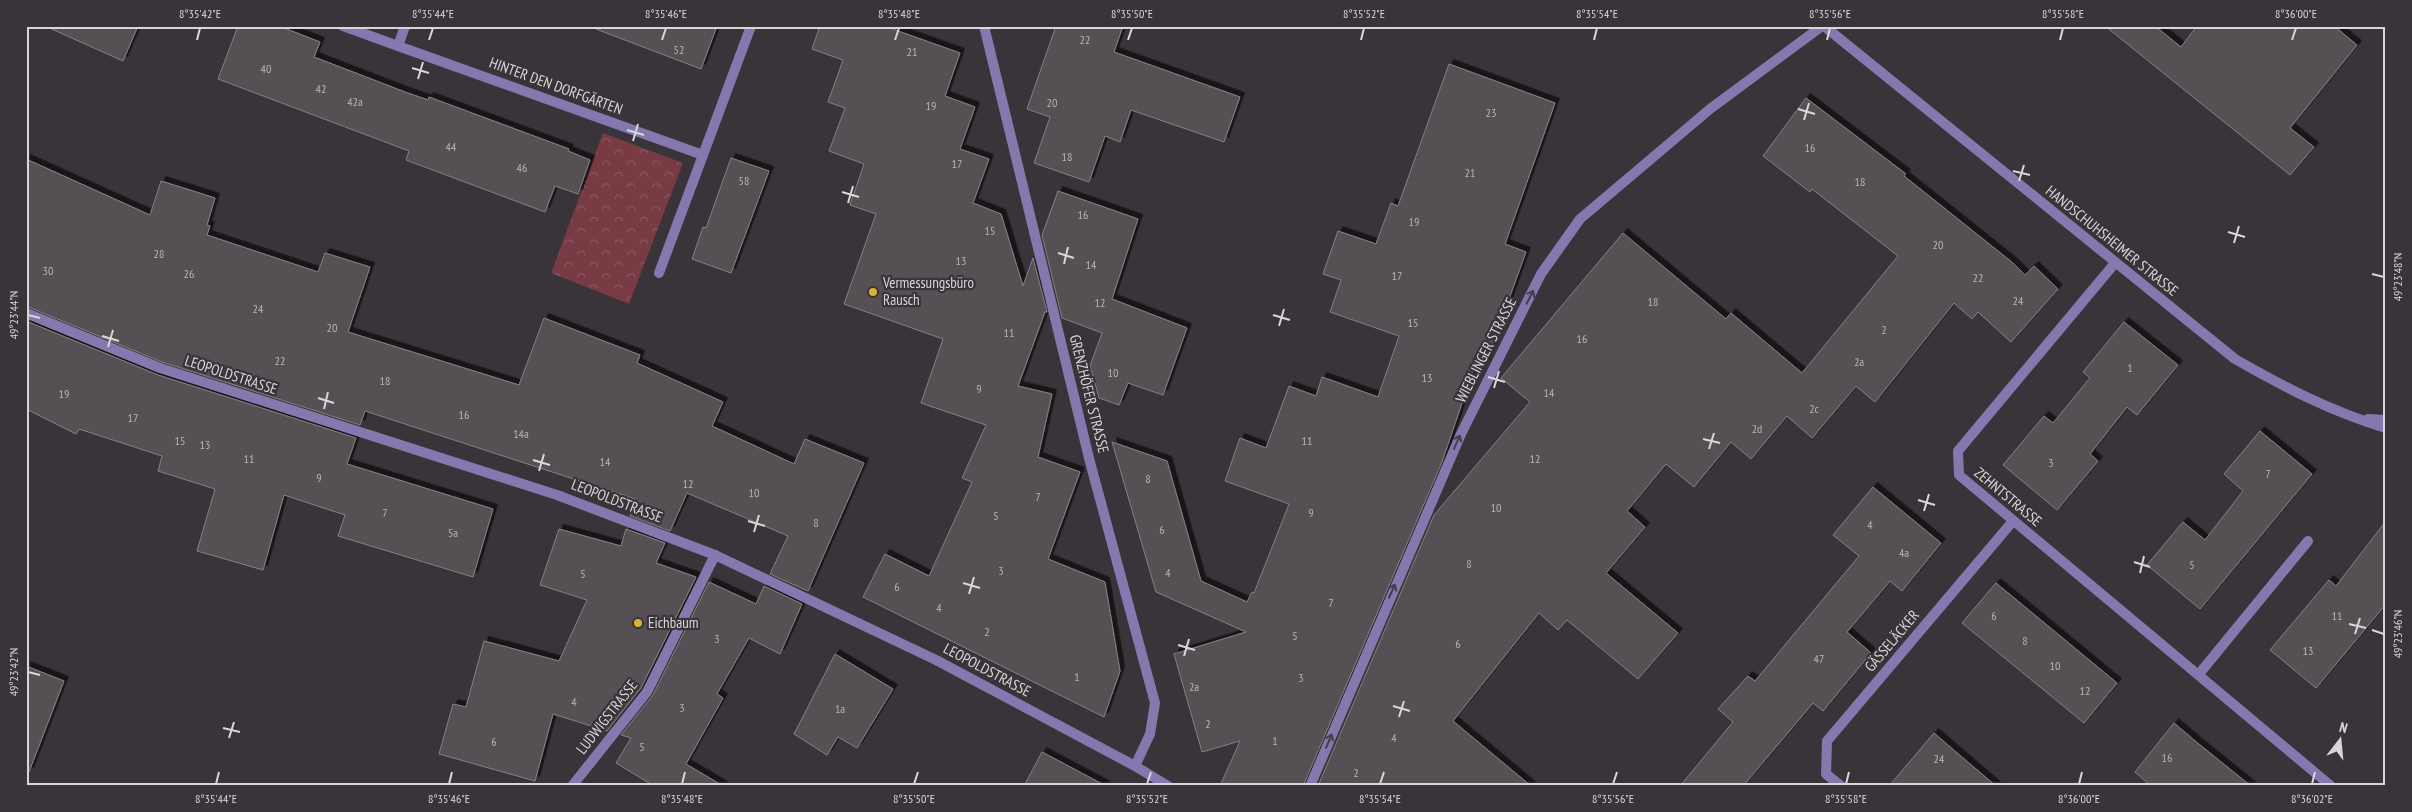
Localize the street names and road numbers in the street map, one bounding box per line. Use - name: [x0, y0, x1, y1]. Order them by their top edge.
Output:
- street label: HINTER DEN DORFGÄRTEN: [487, 53, 625, 118]
- street label: HANDSCHUHSHEIMER STRASSE: [2042, 181, 2183, 300]
- street label: WIEBLINGER STRASSE: [1451, 294, 1520, 406]
- street label: GRENZHÖFER STRASSE: [1066, 333, 1113, 455]
- street label: LEOPOLDSTRASSE: [182, 351, 280, 398]
- street label: ZEHNTSTRASSE: [1971, 463, 2046, 530]
- street label: LEOPOLDSTRASSE: [569, 474, 665, 527]
- street label: GÄSSELÄCKER: [1860, 606, 1923, 675]
- street label: LEOPOLDSTRASSE: [940, 639, 1034, 701]
- street label: LUDWIGSTRASSE: [572, 676, 641, 758]

